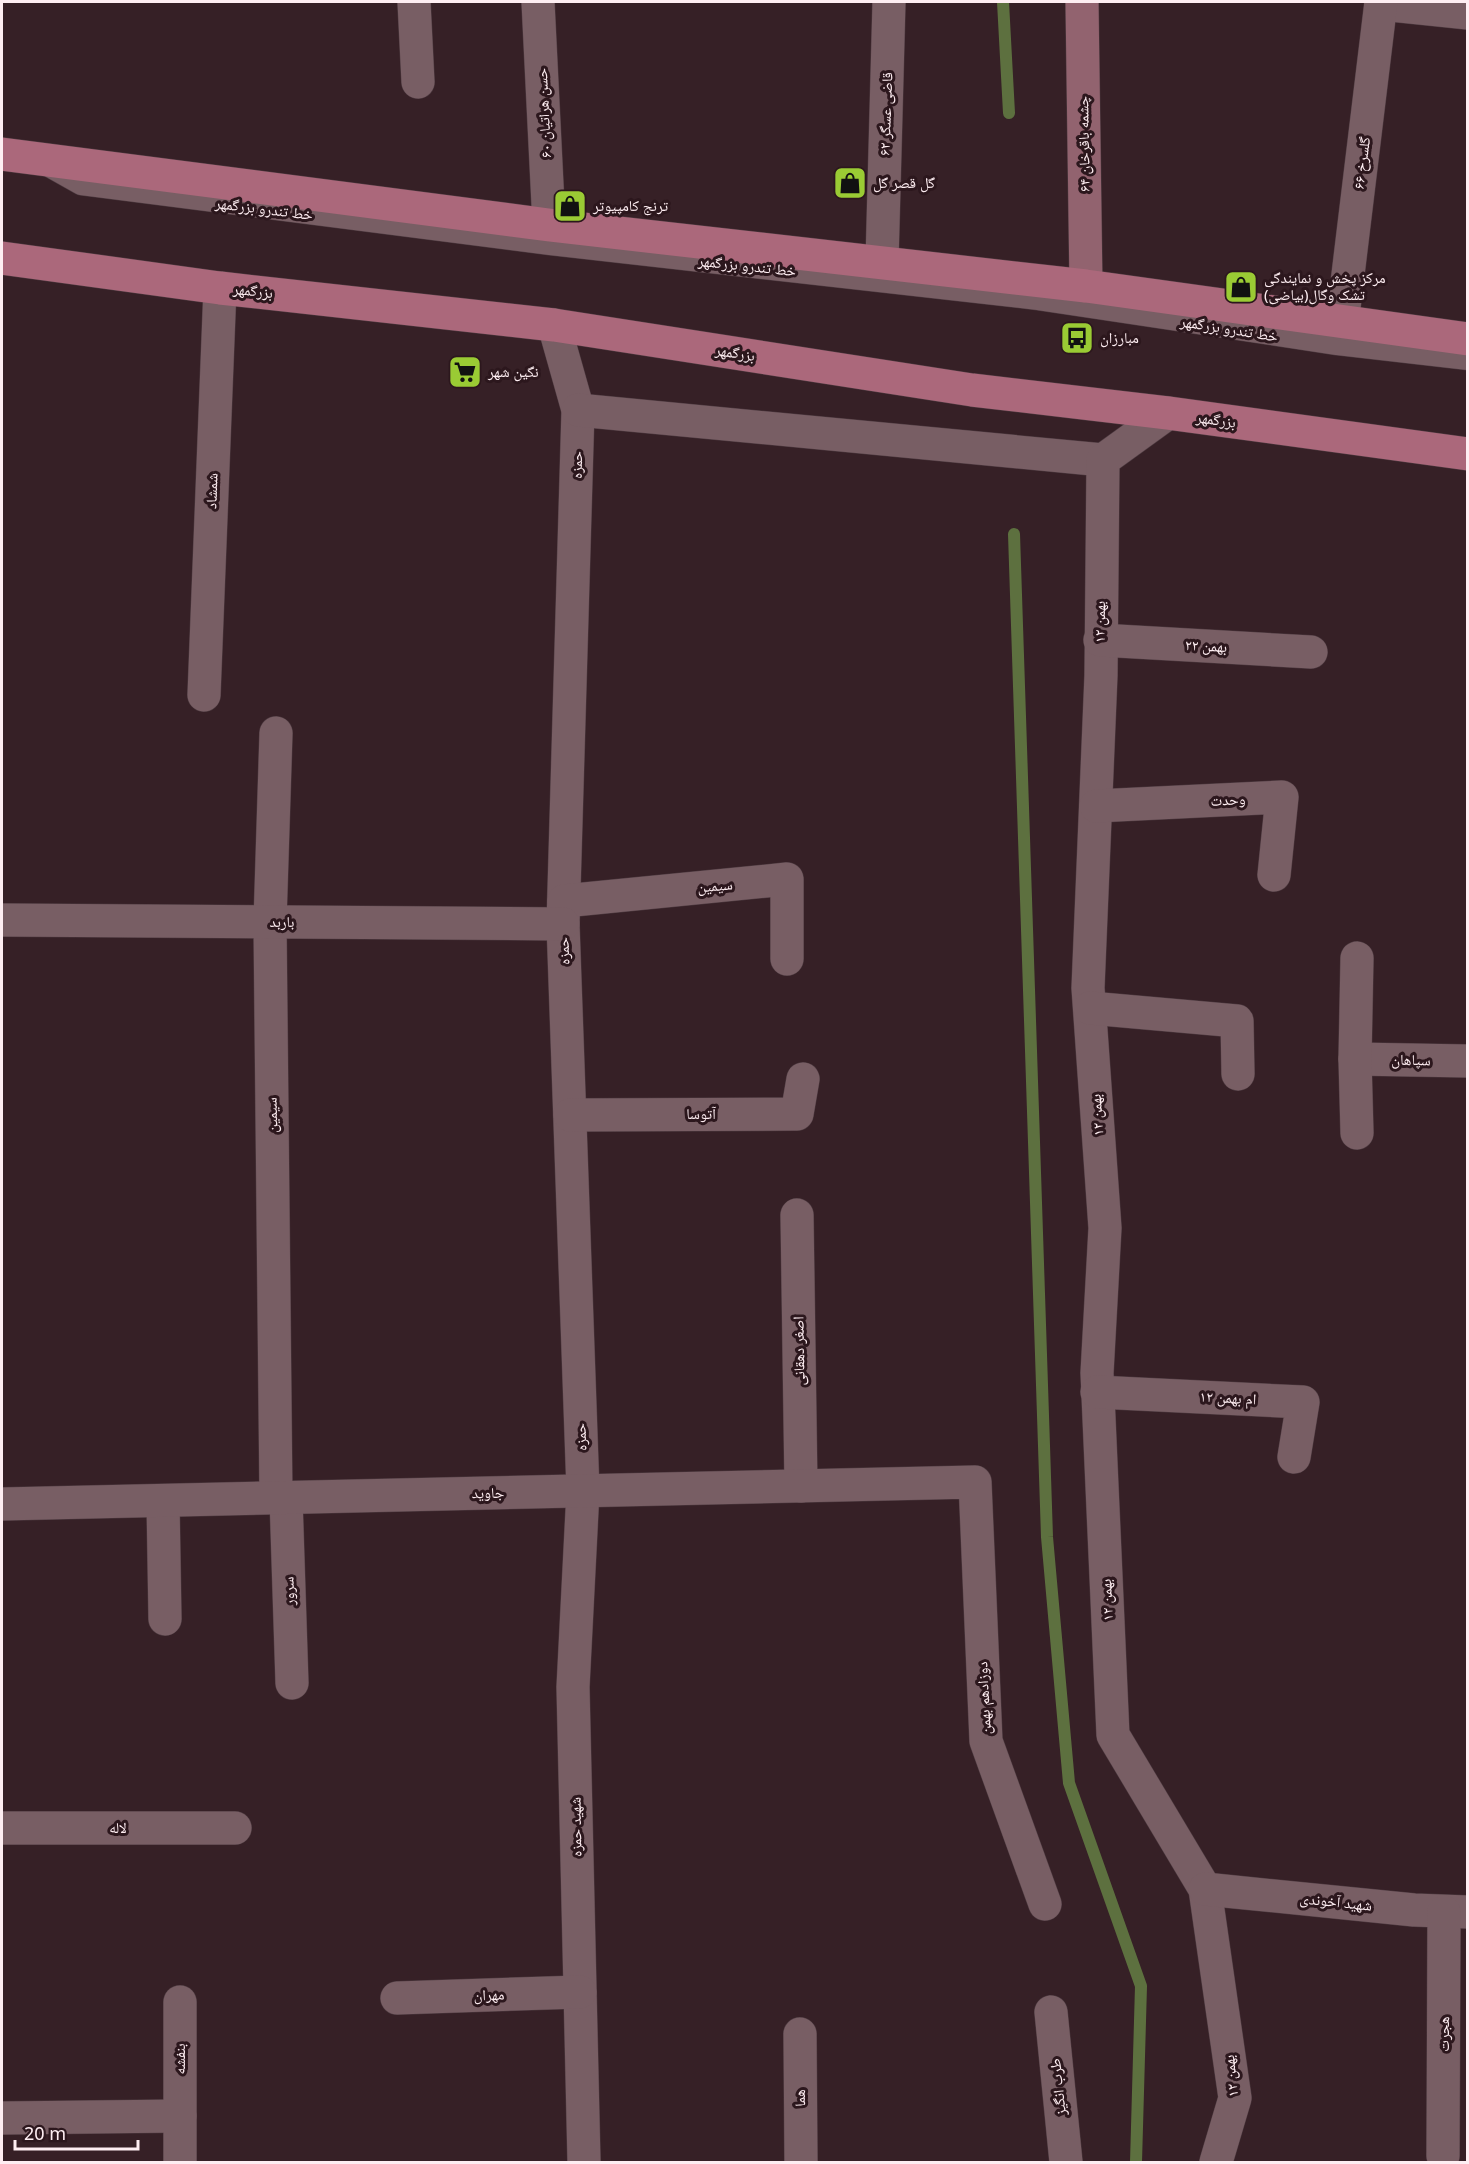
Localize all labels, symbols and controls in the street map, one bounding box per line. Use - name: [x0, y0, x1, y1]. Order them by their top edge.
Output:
- street label: حسن هراتیان ۶۰: [531, 67, 556, 158]
- street label: قاضی عسگر ۶۲: [874, 72, 897, 156]
- street label: چشمه باقرخان ۶۴: [1072, 95, 1095, 192]
- street label: گلسرخ ۶۶: [1348, 135, 1375, 190]
- shop icon: گل قصر گل: [832, 165, 868, 201]
- place label: گل قصر گل: [873, 172, 935, 193]
- shop icon: ترنج کامپیوتر: [552, 188, 588, 224]
- street label: خط تندرو بزرگمهر: [213, 192, 315, 224]
- place label: ترنج کامپیوتر: [592, 195, 669, 216]
- street label: خط تندرو بزرگمهر: [696, 250, 798, 280]
- place label: مرکز پخش و نمایندگی تشک وگال(بیاضی): [1264, 267, 1386, 305]
- shop icon: مرکز پخش و نمایندگی تشک وگال(بیاضی): [1223, 269, 1259, 305]
- street label: بزرگمهر: [231, 278, 274, 302]
- street label: خط تندرو بزرگمهر: [1178, 310, 1280, 346]
- bus stop icon: مبارزان: [1059, 320, 1095, 356]
- place label: مبارزان: [1100, 327, 1139, 348]
- street label: بزرگمهر: [713, 339, 757, 365]
- supermarket icon: نگین شهر: [447, 354, 483, 390]
- place label: نگین شهر: [487, 361, 539, 382]
- street label: بزرگمهر: [1194, 406, 1237, 432]
- street label: حمزه: [566, 450, 586, 479]
- street label: شمشاد: [200, 472, 222, 509]
- street label: ۱۲ بهمن: [1089, 601, 1110, 643]
- street label: ۲۲ بهمن: [1184, 634, 1228, 657]
- street label: وحدت: [1210, 788, 1246, 810]
- street label: سیمین: [696, 873, 734, 898]
- street label: باربد: [270, 911, 294, 931]
- street label: حمزه: [553, 936, 573, 965]
- street label: سپاهان: [1391, 1049, 1431, 1070]
- street label: ۱۲ بهمن: [1085, 1093, 1108, 1137]
- street label: سیمین: [261, 1097, 282, 1133]
- street label: آتوسا: [686, 1103, 717, 1123]
- street label: اصغر دهقانی: [787, 1316, 810, 1386]
- street label: ۱۲ ام بهمن: [1199, 1386, 1257, 1409]
- street label: حمزه: [570, 1422, 590, 1451]
- street label: جاوید: [471, 1482, 505, 1502]
- street label: سرور: [278, 1576, 299, 1607]
- street label: ۱۲ بهمن: [1095, 1578, 1118, 1622]
- street label: دوزادهم بهمن: [971, 1661, 996, 1735]
- street label: شهید حمزه: [564, 1797, 586, 1857]
- street label: لاله: [109, 1817, 127, 1837]
- street label: شهید آخوندی: [1299, 1887, 1373, 1916]
- street label: مهران: [473, 1983, 505, 2006]
- street label: هجرت: [1433, 2016, 1453, 2052]
- street label: بنفشه: [169, 2043, 189, 2075]
- street label: ۱۲ بهمن: [1218, 2054, 1243, 2098]
- street label: طرب انگیز: [1044, 2057, 1070, 2118]
- street label: هما: [789, 2089, 809, 2107]
- scale bar: [15, 2113, 138, 2151]
- text: 20 m: [24, 2121, 66, 2145]

